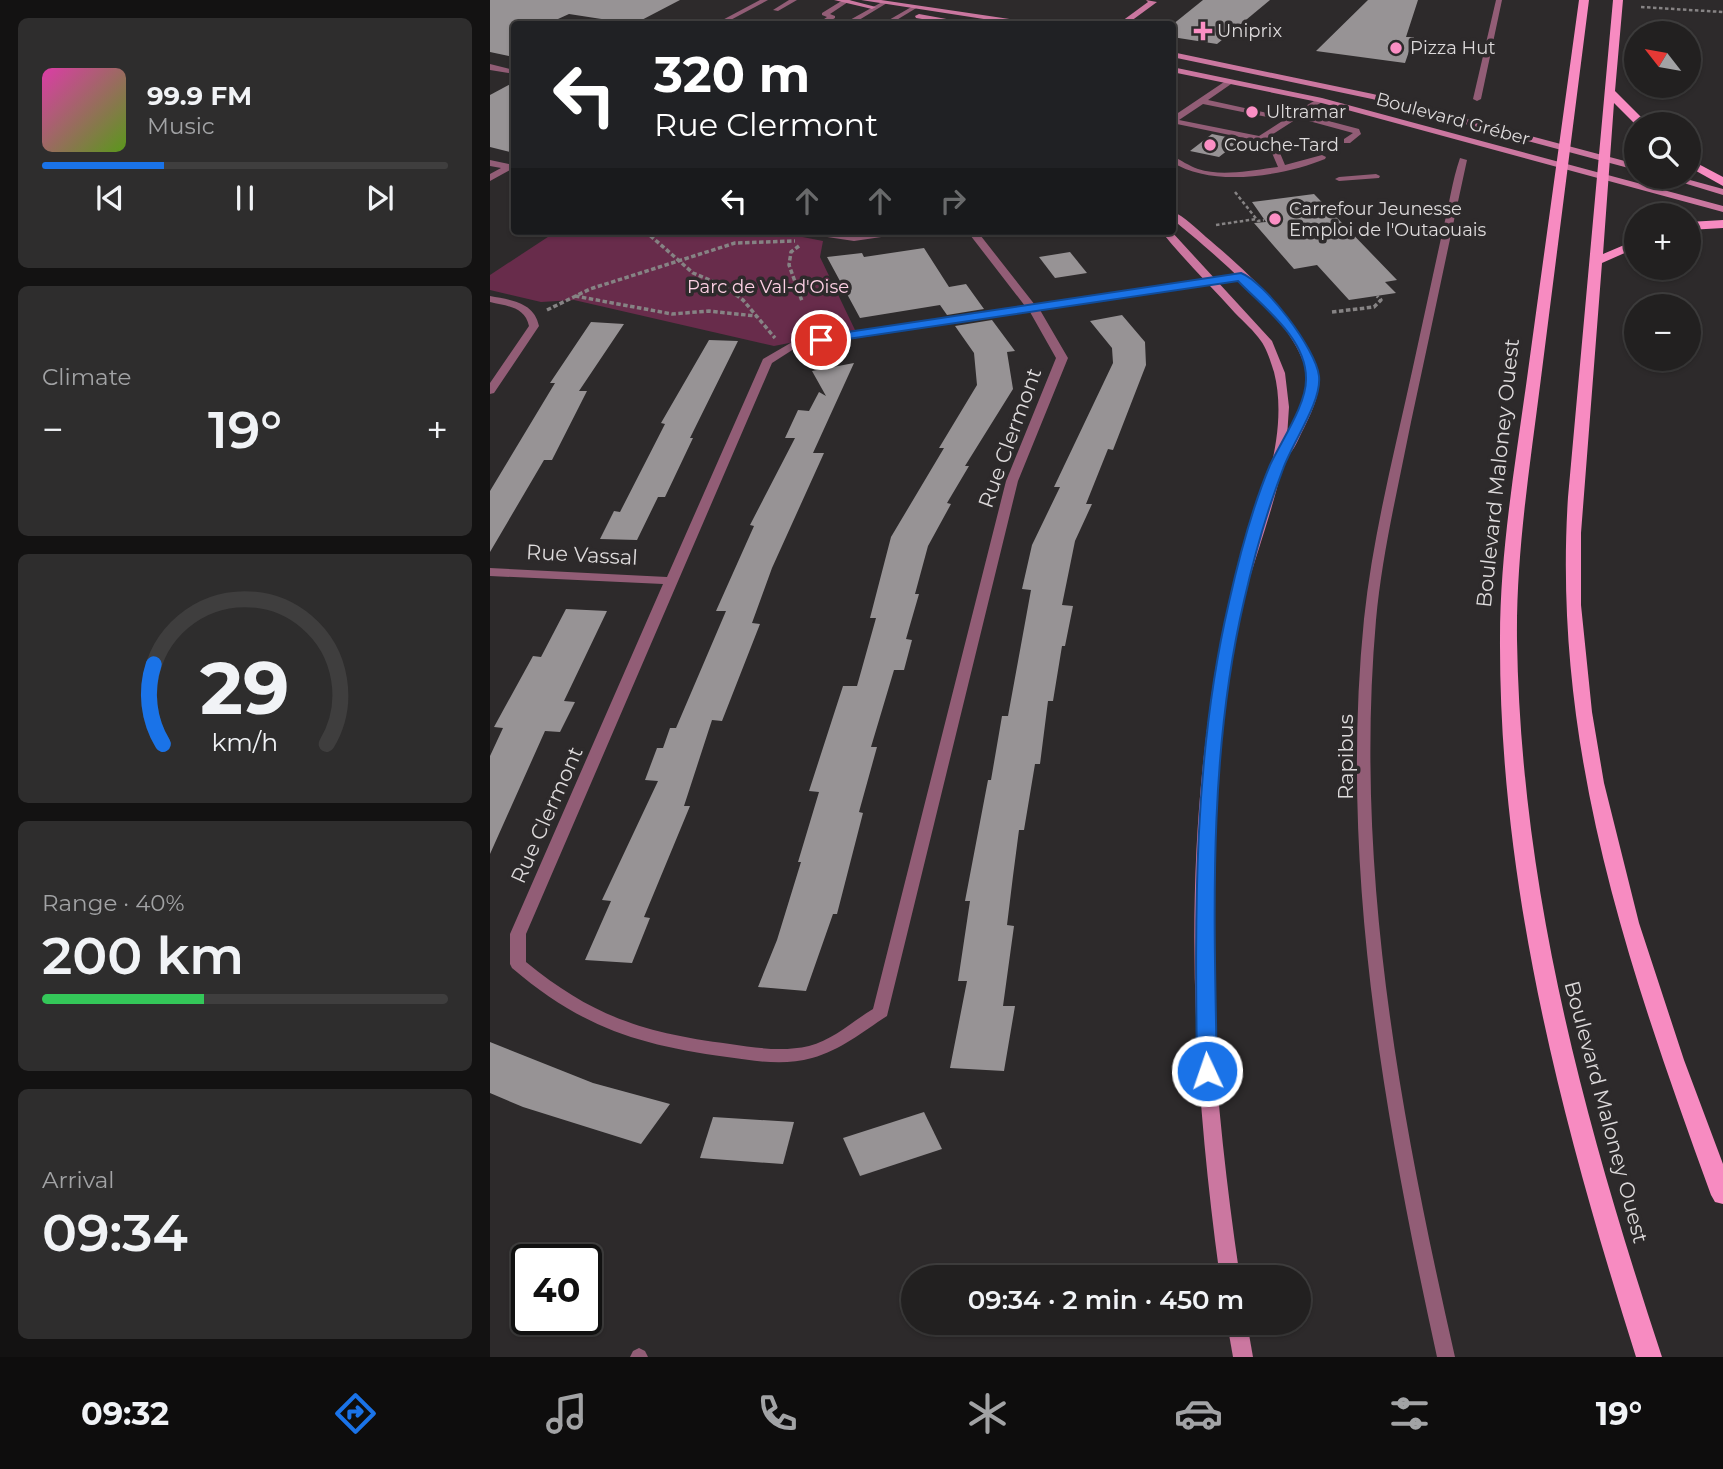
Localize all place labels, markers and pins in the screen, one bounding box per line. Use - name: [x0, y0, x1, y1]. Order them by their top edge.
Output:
- place label: Uniprix: [1217, 20, 1282, 42]
- marker: Uniprix: [1195, 23, 1211, 39]
- place label: Pizza Hut: [1410, 37, 1496, 59]
- marker: Pizza Hut: [1388, 40, 1404, 56]
- place label: Ultramar: [1266, 101, 1346, 123]
- marker: Ultramar: [1244, 104, 1260, 120]
- place label: Couche-Tard: [1224, 134, 1339, 156]
- marker: Couche-Tard: [1202, 137, 1218, 153]
- place label: Carrefour Jeunesse Emploi de l'Outaouais: [1289, 198, 1487, 241]
- marker: Carrefour Jeunesse Emploi de l'Outaouais: [1267, 211, 1283, 227]
- pin: [791, 310, 851, 370]

